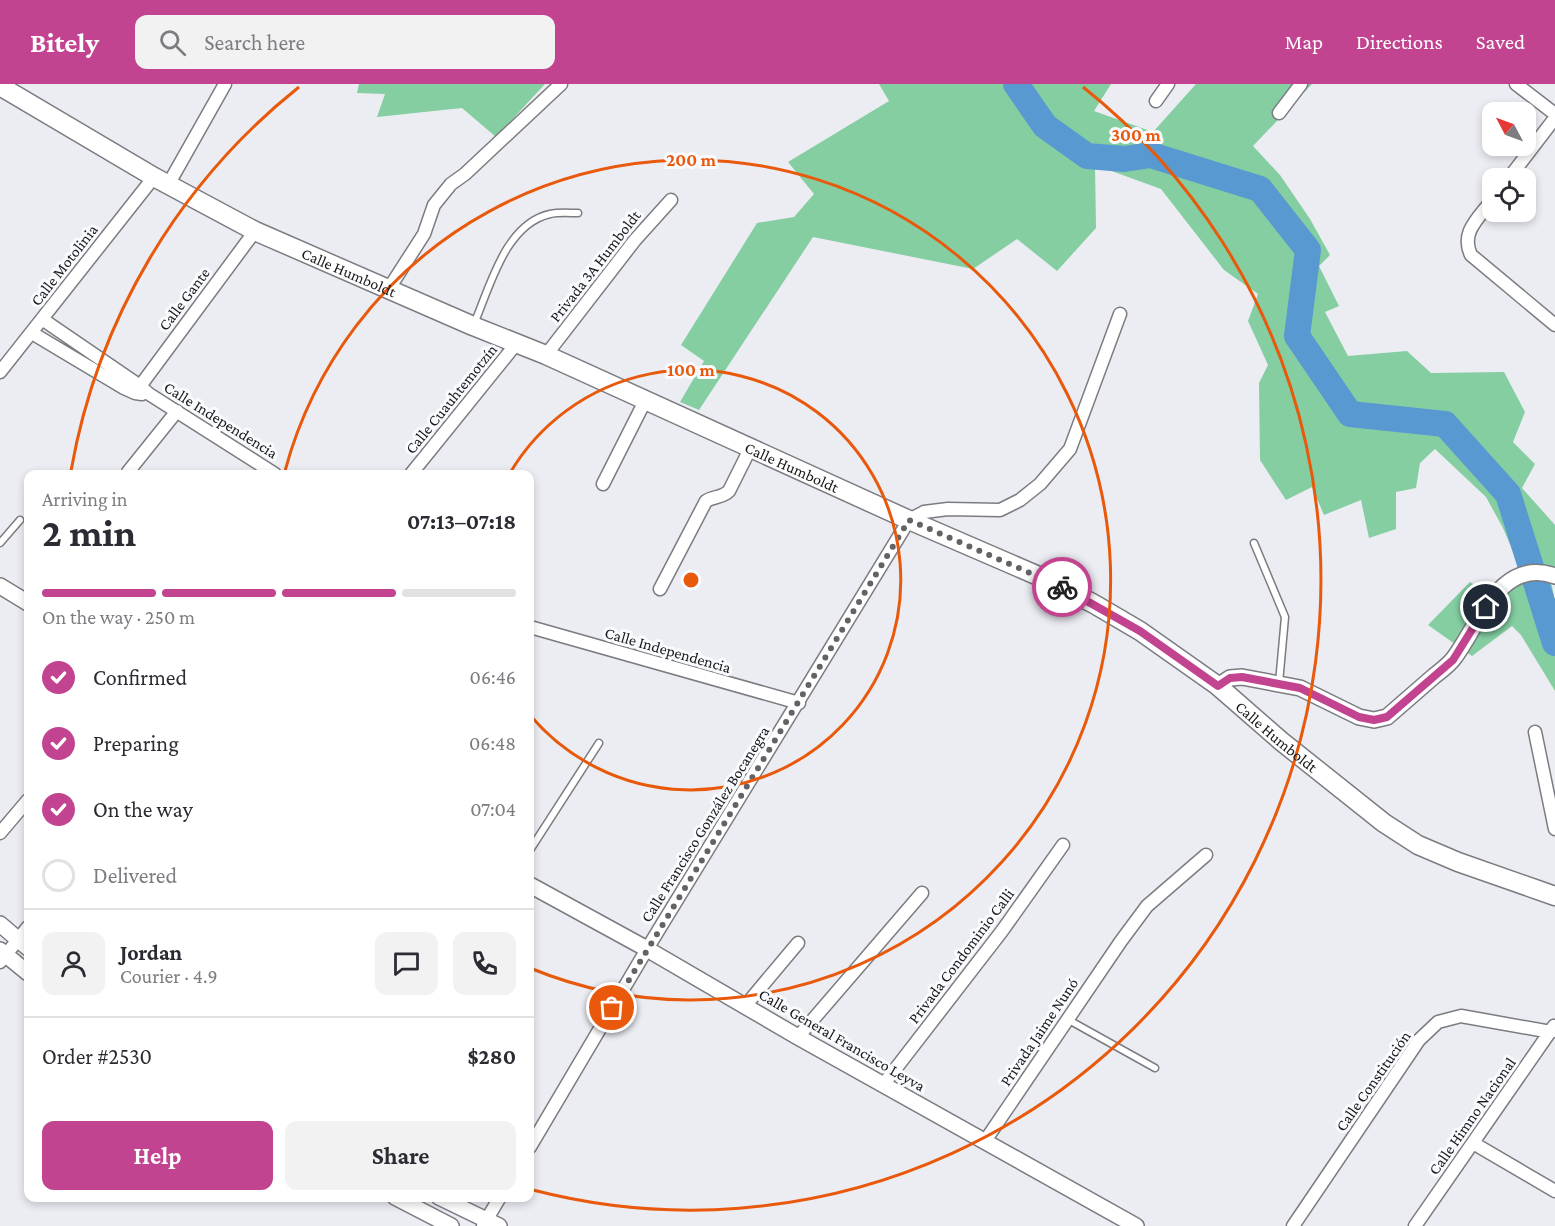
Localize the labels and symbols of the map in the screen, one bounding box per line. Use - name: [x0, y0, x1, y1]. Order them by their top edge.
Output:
- north arrow: [1482, 102, 1536, 156]
- text: 300 m: [1111, 125, 1161, 145]
- text: 200 m: [666, 150, 717, 170]
- street label: Privada 3A Humboldt: [546, 206, 644, 325]
- street label: Calle Motolinia: [27, 221, 101, 309]
- street label: Calle Humboldt: [299, 244, 399, 300]
- street label: Calle Gante: [155, 265, 213, 333]
- street label: Calle Cuauhtemotzín: [402, 341, 500, 457]
- text: 100 m: [667, 360, 715, 380]
- street label: Calle Independencia: [161, 378, 281, 463]
- street label: Calle Humboldt: [742, 438, 842, 496]
- courier: [1032, 557, 1092, 617]
- centre of rings: [681, 570, 701, 590]
- pin: [1460, 581, 1511, 632]
- street label: Calle Independencia: [603, 624, 734, 677]
- street label: Calle Humboldt: [1233, 697, 1322, 776]
- street label: Calle Francisco González Bocanegra: [637, 722, 774, 926]
- street label: Privada Condominio Calli: [905, 885, 1017, 1027]
- street label: Privada Jaime Nunó: [997, 975, 1082, 1090]
- pin: [586, 982, 637, 1033]
- street label: Calle General Francisco Leyva: [755, 985, 929, 1096]
- street label: Calle Constitución: [1332, 1027, 1414, 1134]
- street label: Calle Himno Nacional: [1425, 1054, 1519, 1178]

